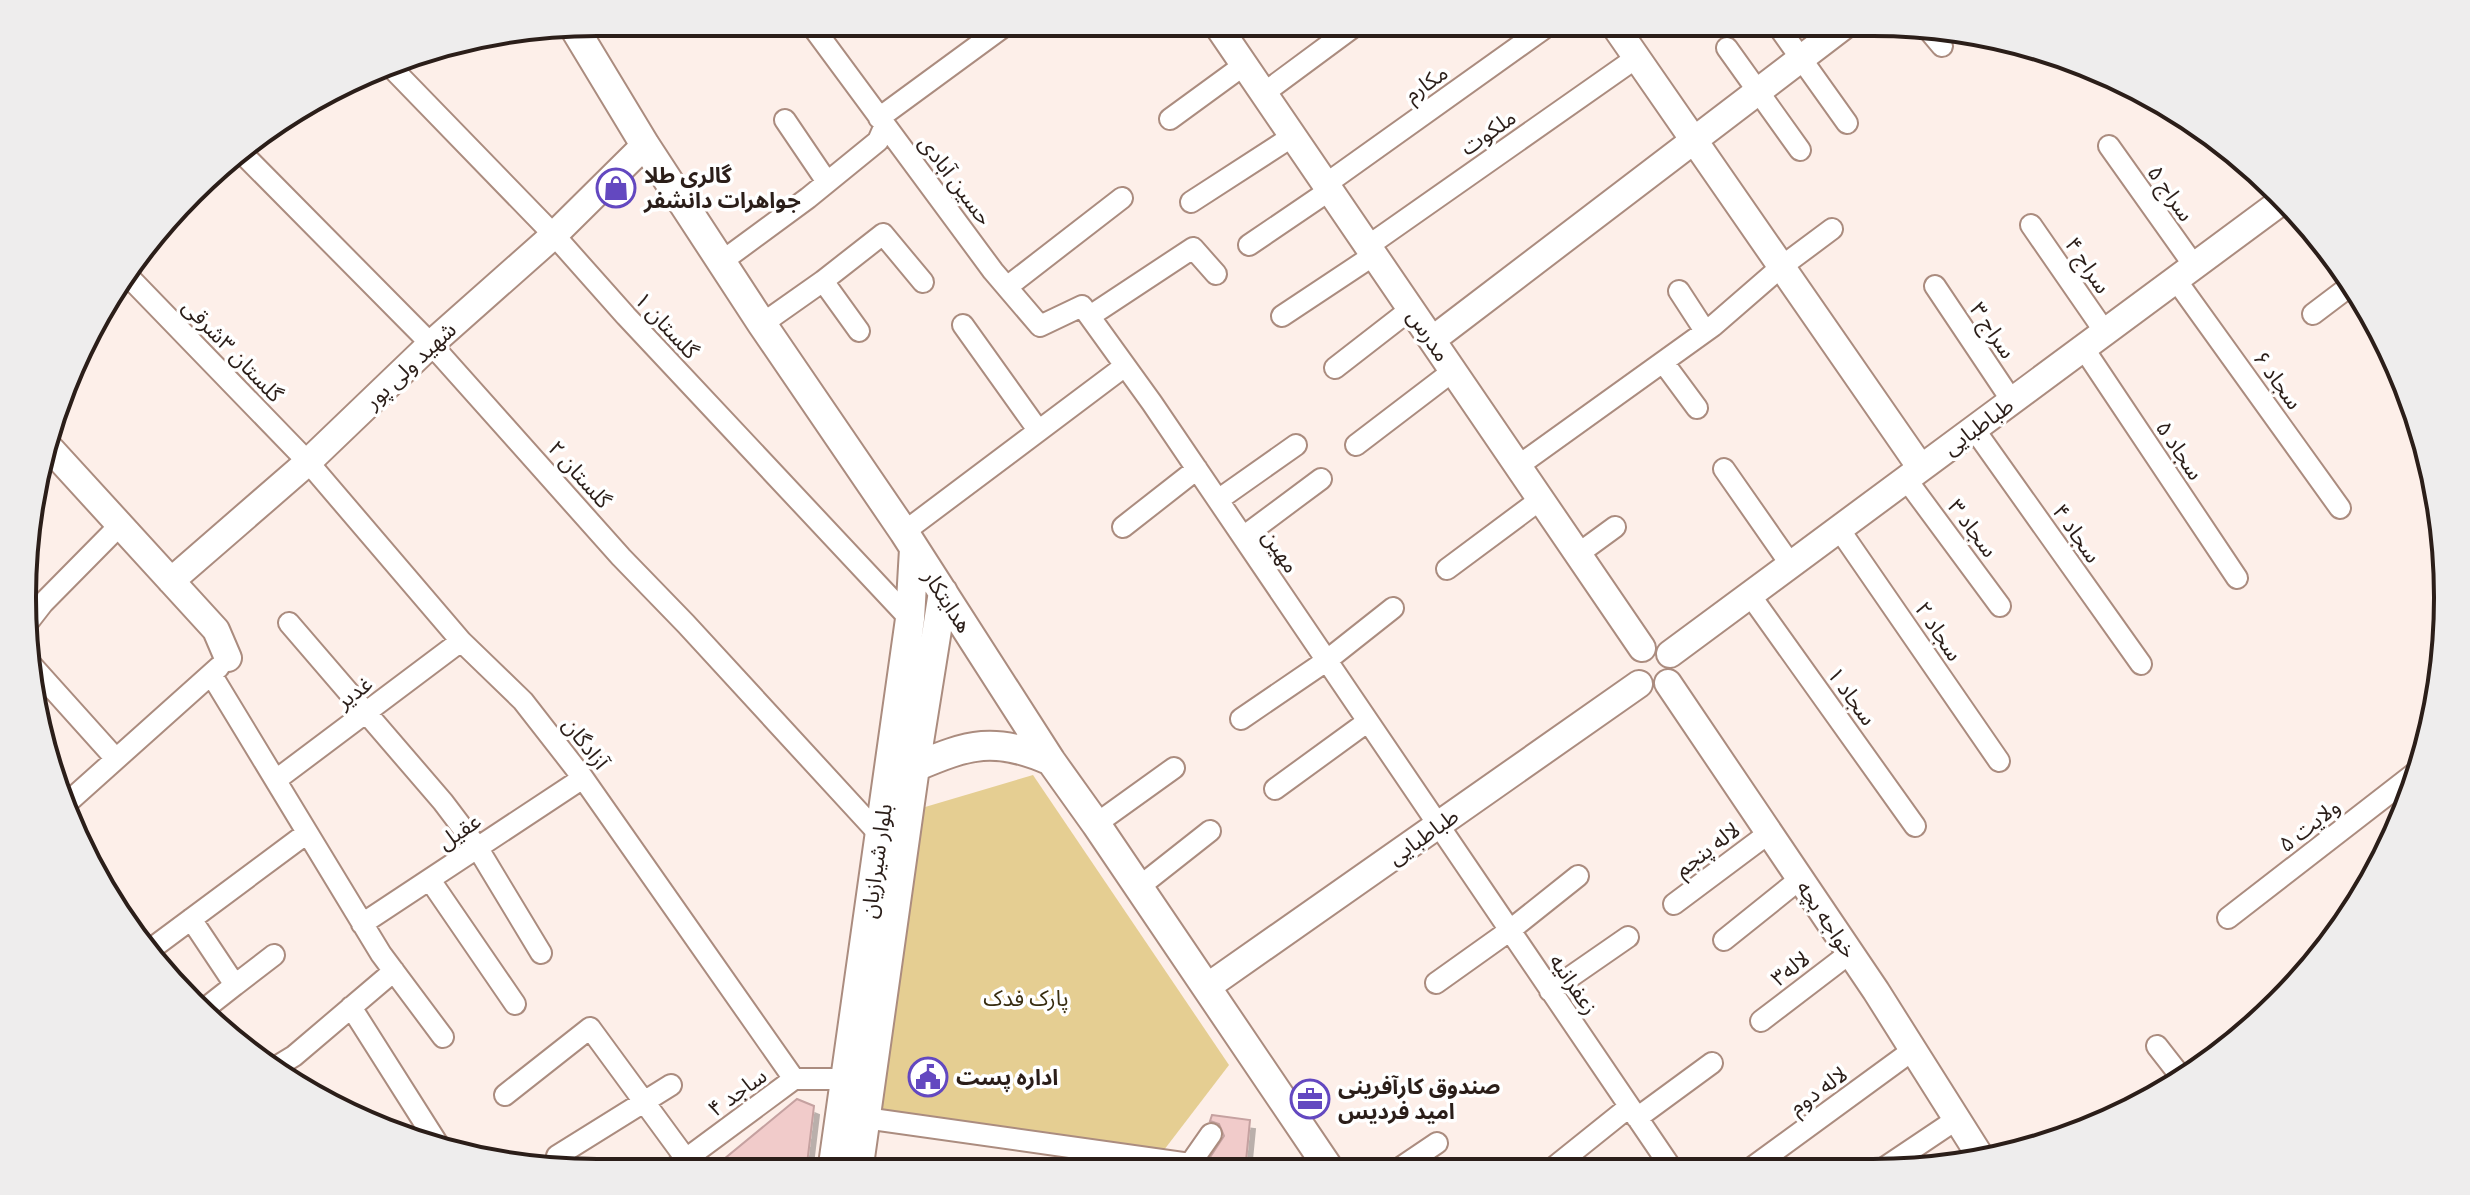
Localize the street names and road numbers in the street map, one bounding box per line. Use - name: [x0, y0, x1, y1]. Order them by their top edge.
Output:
- street label: مکارم: [1400, 60, 1455, 110]
- street label: ملکوت: [1456, 105, 1521, 160]
- street label: حسین آبادی: [914, 131, 997, 230]
- street label: سراج ۵: [2139, 161, 2199, 228]
- street label: سراج ۴: [2056, 232, 2115, 300]
- street label: گلستان ۱: [630, 287, 704, 364]
- street label: گلستان ۳شرقی: [177, 294, 288, 408]
- street label: سراج ۳: [1961, 297, 2020, 365]
- street label: مدرس: [1401, 305, 1455, 367]
- street label: شهید ولی پور: [359, 317, 462, 416]
- street label: سجاد ۶: [2248, 346, 2307, 414]
- street label: طباطبایی: [1938, 393, 2018, 460]
- street label: سجاد ۵: [2151, 416, 2208, 485]
- street label: گلستان ۲: [543, 436, 617, 514]
- street label: سجاد ۳: [1943, 494, 2002, 562]
- street label: سجاد ۴: [2047, 499, 2106, 567]
- street label: مهین: [1257, 525, 1304, 578]
- street label: هدایتکار: [917, 564, 977, 638]
- street label: سجاد ۲: [1910, 597, 1967, 666]
- street label: سجاد ۱: [1822, 662, 1881, 730]
- street label: غدیر: [331, 671, 377, 714]
- street label: آزادگان: [557, 712, 615, 776]
- street label: ولایت ۵: [2274, 794, 2345, 857]
- street label: بلوار شیرازیان: [856, 802, 898, 920]
- street label: طباطبایی: [1383, 803, 1463, 870]
- street label: عقیل: [433, 808, 485, 855]
- street label: لاله پنجم: [1670, 817, 1747, 885]
- street label: خواجه بچه: [1790, 876, 1862, 964]
- street label: لاله۳: [1766, 946, 1814, 991]
- street label: زعفرانیه: [1543, 949, 1603, 1020]
- street label: لاله دوم: [1785, 1061, 1854, 1123]
- street label: ساجد ۴: [703, 1063, 771, 1122]

